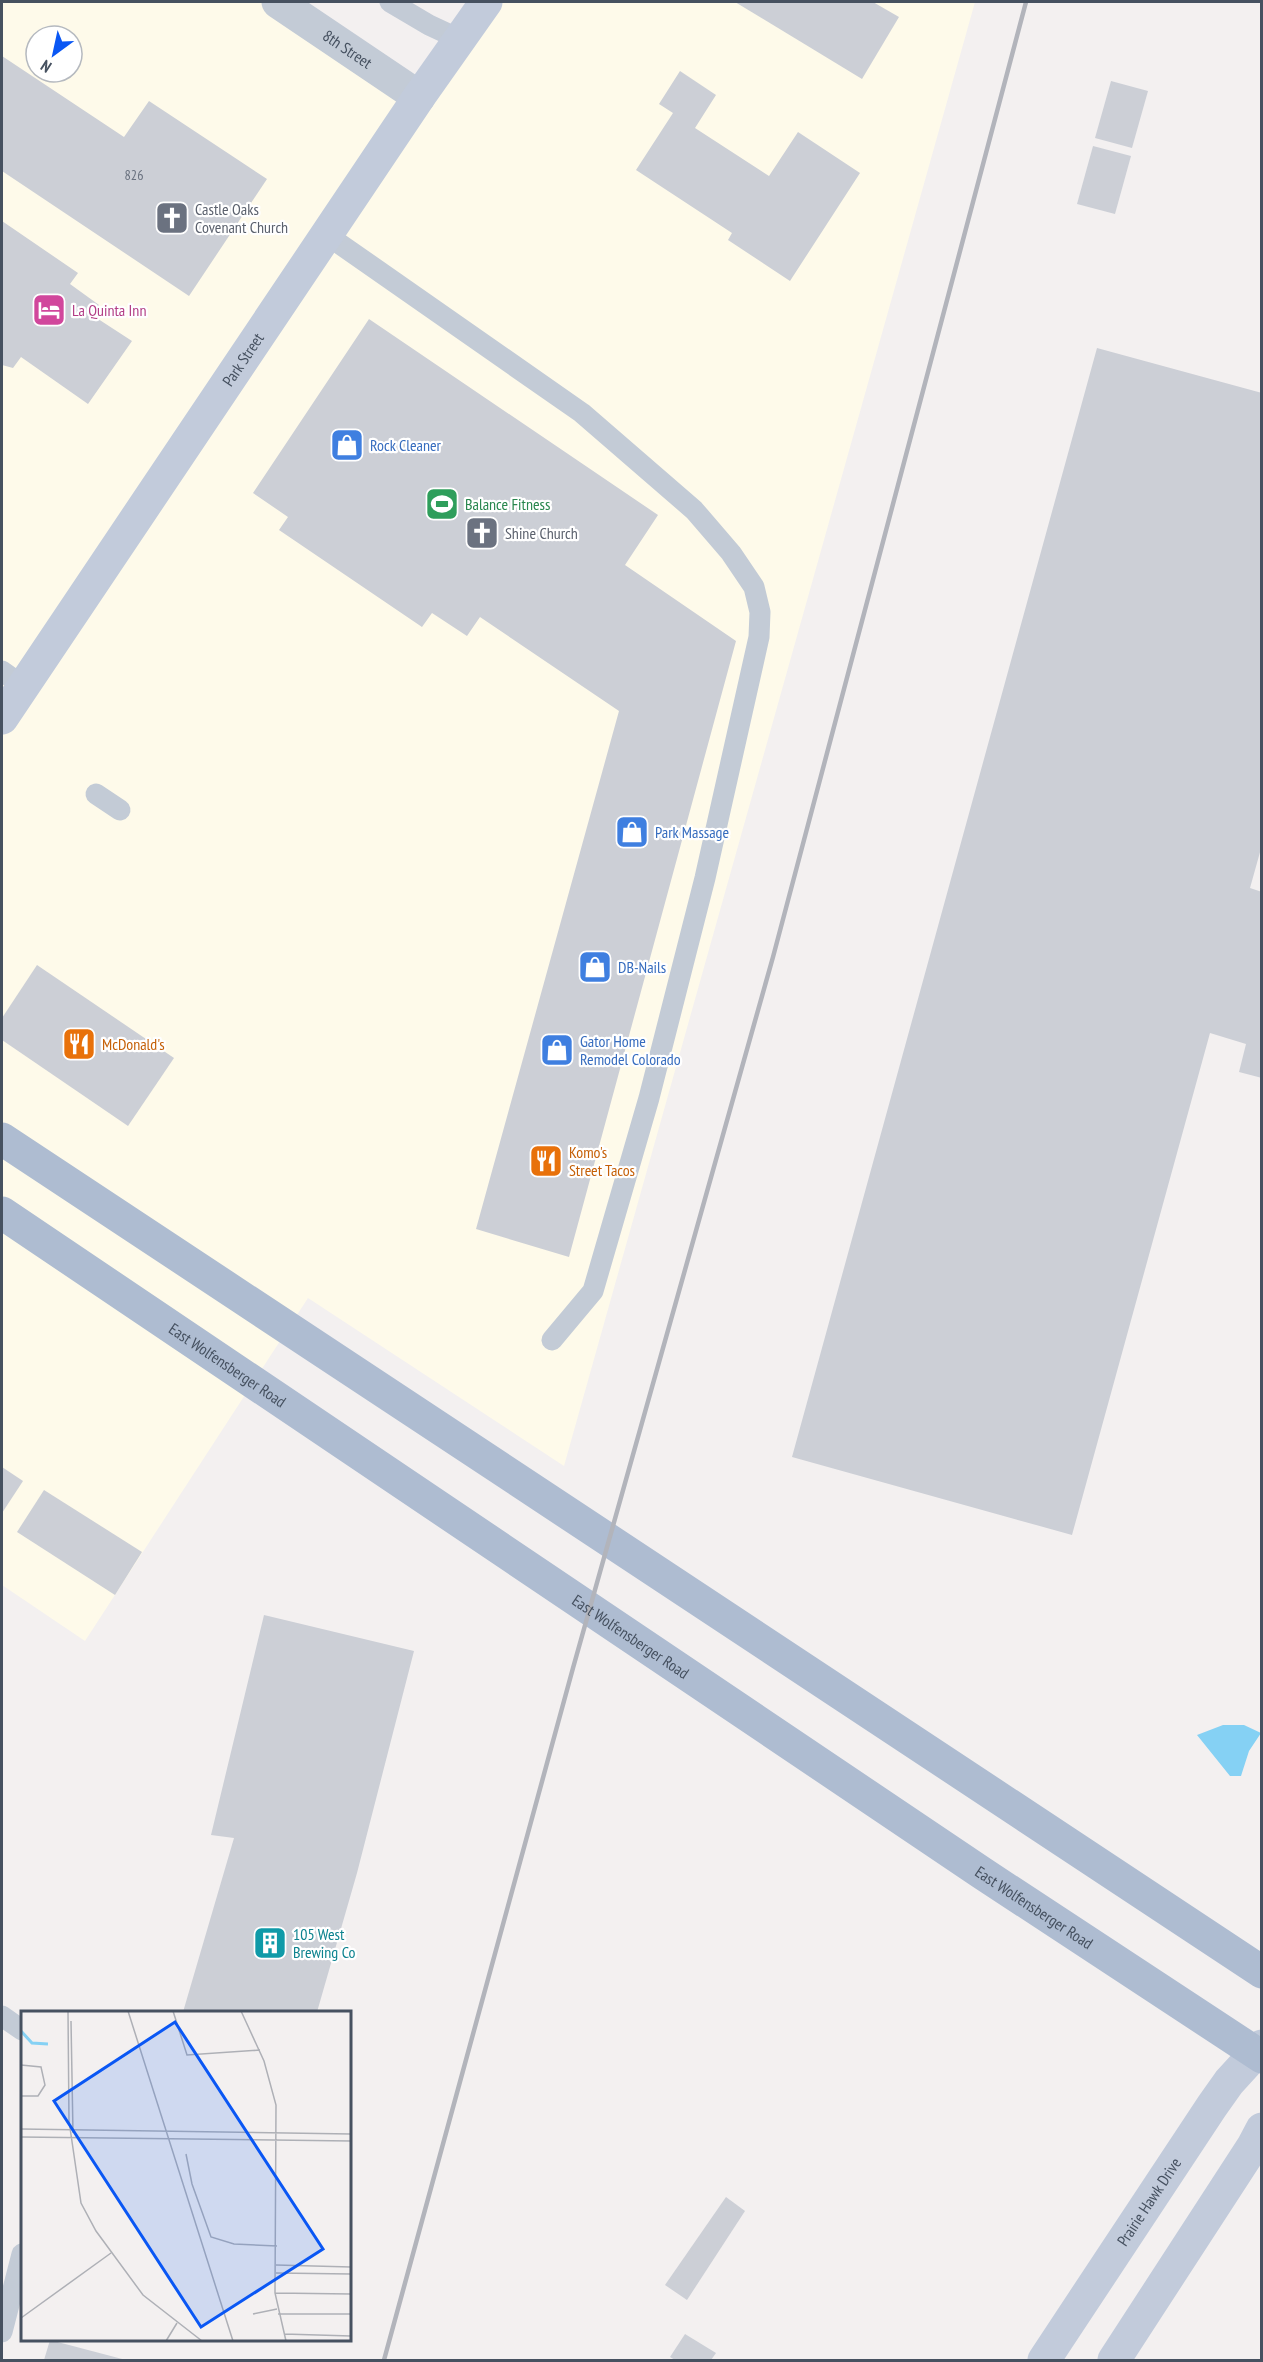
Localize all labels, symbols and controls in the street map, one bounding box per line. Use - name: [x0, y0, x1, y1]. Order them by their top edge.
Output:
- north arrow: [24, 24, 84, 84]
- street label: 8th Street: [319, 25, 377, 73]
- text: N: [37, 56, 55, 77]
- house number: 826: [125, 166, 143, 184]
- place label: Castle Oaks Covenant Church: [195, 199, 288, 237]
- church icon: Castle Oaks Covenant Church: [154, 200, 190, 236]
- hotel icon: La Quinta Inn: [31, 292, 67, 328]
- place label: La Quinta Inn: [72, 300, 146, 320]
- street label: Park Street: [218, 328, 268, 390]
- shop icon: Rock Cleaner: [329, 427, 365, 463]
- place label: Rock Cleaner: [370, 435, 442, 455]
- sports icon: Balance Fitness: [424, 486, 460, 522]
- place label: Balance Fitness: [465, 494, 550, 514]
- church icon: Shine Church: [464, 515, 500, 551]
- place label: Shine Church: [505, 523, 578, 543]
- shop icon: Park Massage: [614, 814, 650, 850]
- place label: Park Massage: [655, 822, 729, 842]
- shop icon: DB-Nails: [577, 949, 613, 985]
- place label: DB-Nails: [618, 957, 666, 977]
- restaurant icon: McDonald's: [61, 1026, 97, 1062]
- place label: Gator Home Remodel Colorado: [580, 1031, 681, 1069]
- shop icon: Gator Home Remodel Colorado: [539, 1032, 575, 1068]
- place label: McDonald's: [102, 1034, 165, 1054]
- place label: Komo's Street Tacos: [569, 1142, 635, 1180]
- restaurant icon: Komo's Street Tacos: [528, 1143, 564, 1179]
- street label: East Wolfensberger Road: [165, 1318, 290, 1411]
- street label: East Wolfensberger Road: [568, 1590, 693, 1683]
- street label: East Wolfensberger Road: [972, 1861, 1097, 1953]
- place label: 105 West Brewing Co: [293, 1924, 356, 1962]
- building icon: 105 West Brewing Co: [252, 1925, 288, 1961]
- inset map: [21, 2011, 351, 2341]
- street label: Prairie Hawk Drive: [1112, 2154, 1185, 2249]

